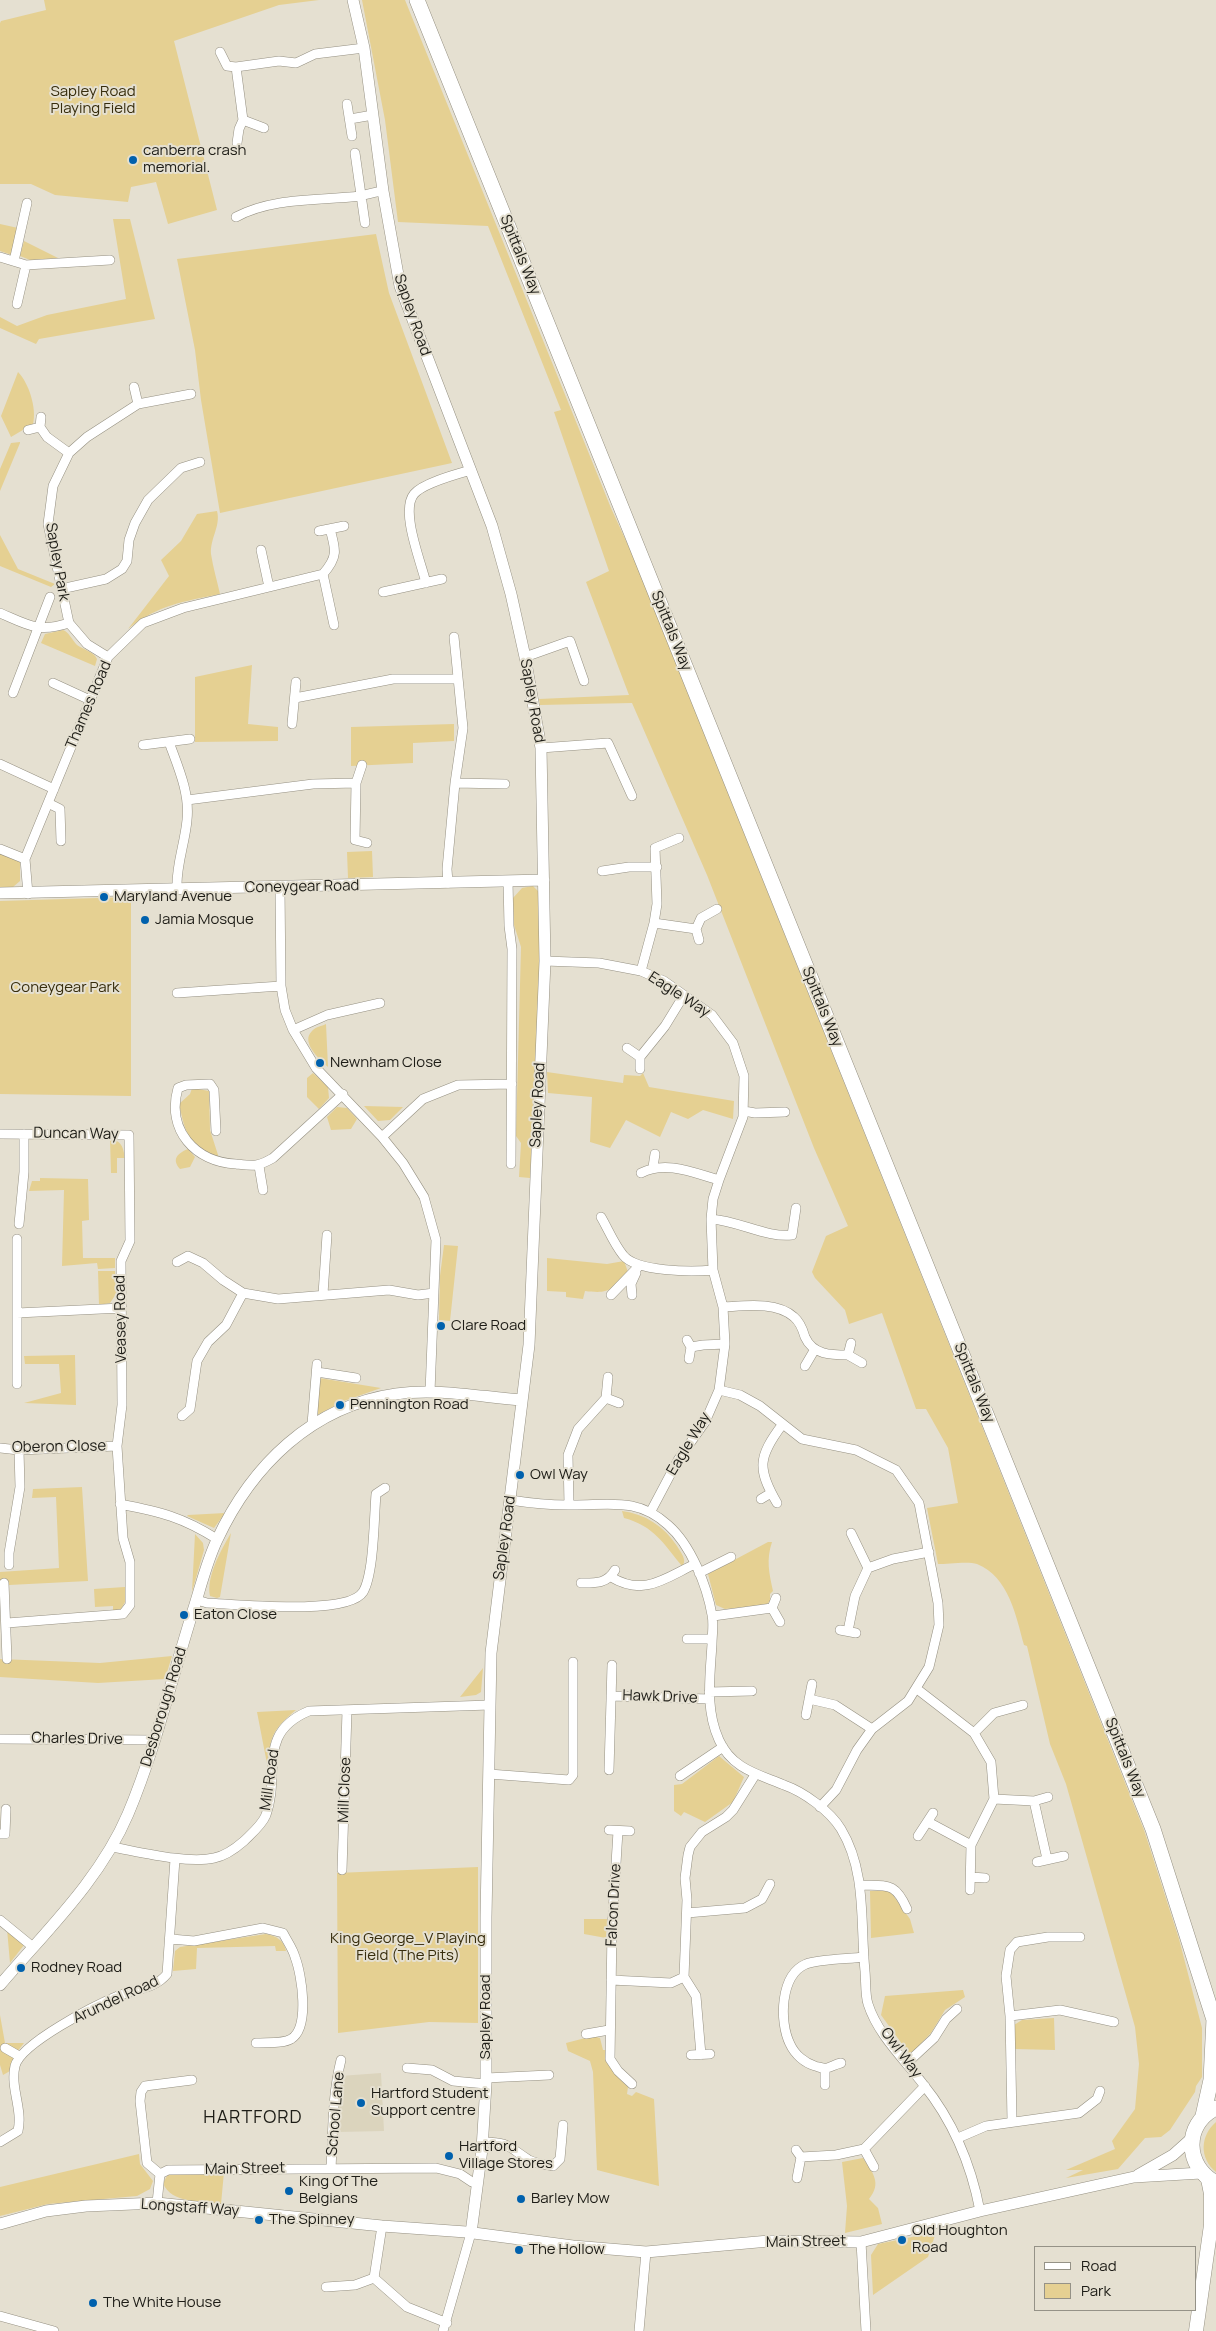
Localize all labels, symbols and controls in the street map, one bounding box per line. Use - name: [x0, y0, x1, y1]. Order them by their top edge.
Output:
- park label: Sapley Road Playing Field: [50, 83, 136, 118]
- place label: canberra crash memorial.: [143, 142, 247, 177]
- marker: canberra crash memorial.: [127, 154, 139, 166]
- street label: Spittals Way: [496, 212, 544, 298]
- street label: Sapley Road: [390, 272, 434, 358]
- street label: Sapley Park: [41, 521, 73, 603]
- street label: Spittals Way: [647, 588, 695, 674]
- street label: Thames Road: [62, 658, 116, 752]
- street label: Sapley Road: [516, 658, 548, 744]
- street label: Coneygear Road: [245, 877, 359, 897]
- place label: Maryland Avenue: [114, 888, 232, 906]
- marker: Maryland Avenue: [98, 891, 110, 903]
- place label: Jamia Mosque: [155, 911, 254, 929]
- marker: Jamia Mosque: [139, 914, 151, 926]
- street label: Spittals Way: [798, 964, 846, 1050]
- street label: Eagle Way: [645, 968, 713, 1022]
- park label: Coneygear Park: [11, 979, 119, 997]
- place label: Newnham Close: [330, 1054, 442, 1072]
- marker: Newnham Close: [314, 1057, 326, 1069]
- street label: Sapley Road: [527, 1062, 549, 1148]
- street label: Duncan Way: [33, 1124, 119, 1144]
- street label: Veasey Road: [111, 1275, 131, 1363]
- place label: Clare Road: [451, 1317, 526, 1335]
- marker: Clare Road: [435, 1320, 447, 1332]
- street label: Spittals Way: [950, 1340, 998, 1426]
- place label: Pennington Road: [350, 1396, 469, 1414]
- marker: Pennington Road: [334, 1399, 346, 1411]
- street label: Eagle Way: [663, 1409, 715, 1479]
- street label: Oberon Close: [12, 1437, 106, 1457]
- place label: Owl Way: [530, 1466, 588, 1484]
- marker: Owl Way: [514, 1469, 526, 1481]
- street label: Sapley Road: [490, 1495, 520, 1581]
- place label: Eaton Close: [194, 1606, 277, 1624]
- marker: Eaton Close: [178, 1609, 190, 1621]
- street label: Desborough Road: [137, 1645, 191, 1769]
- street label: Hawk Drive: [622, 1687, 698, 1707]
- street label: Spittals Way: [1101, 1715, 1149, 1801]
- street label: Charles Drive: [31, 1729, 123, 1749]
- street label: Mill Road: [257, 1748, 283, 1812]
- street label: Mill Close: [335, 1757, 355, 1823]
- street label: Falcon Drive: [603, 1863, 625, 1947]
- park label: King George_V Playing Field (The Pits): [330, 1930, 486, 1965]
- place label: Rodney Road: [31, 1959, 122, 1977]
- marker: Rodney Road: [15, 1962, 27, 1974]
- street label: Arundel Road: [70, 1972, 162, 2028]
- street label: Sapley Road: [477, 1974, 495, 2060]
- street label: Owl Way: [876, 2024, 926, 2082]
- street label: School Lane: [323, 2071, 349, 2157]
- place label: Hartford Student Support centre: [371, 2085, 489, 2120]
- marker: Hartford Student Support centre: [355, 2097, 367, 2109]
- district label: HARTFORD: [202, 2107, 304, 2129]
- place label: Hartford Village Stores: [459, 2138, 553, 2173]
- marker: Hartford Village Stores: [443, 2150, 455, 2162]
- street label: Main Street: [205, 2159, 285, 2179]
- place label: King Of The Belgians: [299, 2173, 378, 2208]
- marker: King Of The Belgians: [283, 2185, 295, 2197]
- place label: Barley Mow: [531, 2190, 610, 2208]
- marker: Barley Mow: [515, 2193, 527, 2205]
- street label: Longstaff Way: [140, 2196, 240, 2220]
- place label: The Spinney: [269, 2211, 355, 2229]
- marker: The Spinney: [253, 2214, 265, 2226]
- place label: Old Houghton Road: [912, 2222, 1008, 2257]
- street label: Main Street: [766, 2232, 846, 2252]
- marker: Old Houghton Road: [896, 2234, 908, 2246]
- place label: The Hollow: [529, 2241, 605, 2259]
- marker: The Hollow: [513, 2244, 525, 2256]
- legend: [1034, 2246, 1196, 2311]
- text: Road: [1081, 2255, 1117, 2276]
- text: Park: [1081, 2280, 1111, 2301]
- place label: The White House: [103, 2294, 221, 2312]
- marker: The White House: [87, 2297, 99, 2309]

